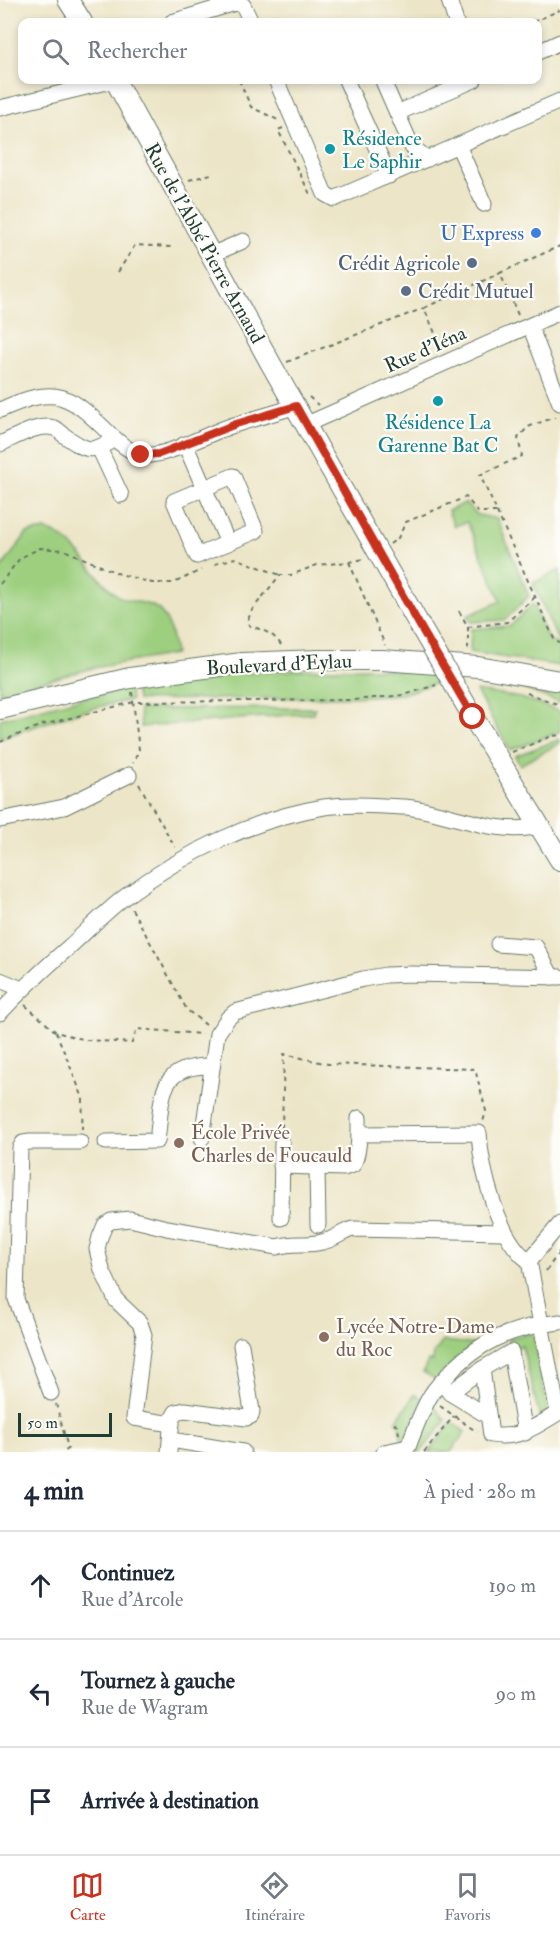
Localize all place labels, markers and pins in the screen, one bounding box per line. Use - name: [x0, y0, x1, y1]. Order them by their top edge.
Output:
- place label: Résidence Le Saphir: [342, 126, 422, 175]
- marker: Résidence Le Saphir: [323, 142, 337, 156]
- place label: U Express: [440, 221, 524, 247]
- marker: U Express: [529, 226, 543, 240]
- place label: Crédit Agricole: [338, 251, 460, 276]
- marker: Crédit Agricole: [465, 256, 479, 270]
- place label: Crédit Mutuel: [418, 279, 534, 304]
- marker: Crédit Mutuel: [399, 284, 413, 298]
- marker: Résidence La Garenne Bat C: [431, 394, 445, 408]
- place label: Résidence La Garenne Bat C: [378, 410, 498, 458]
- place label: École Privée Charles de Foucauld: [191, 1119, 352, 1168]
- marker: École Privée Charles de Foucauld: [172, 1136, 186, 1150]
- place label: Lycée Notre-Dame du Roc: [336, 1314, 494, 1362]
- marker: Lycée Notre-Dame du Roc: [317, 1330, 331, 1344]

